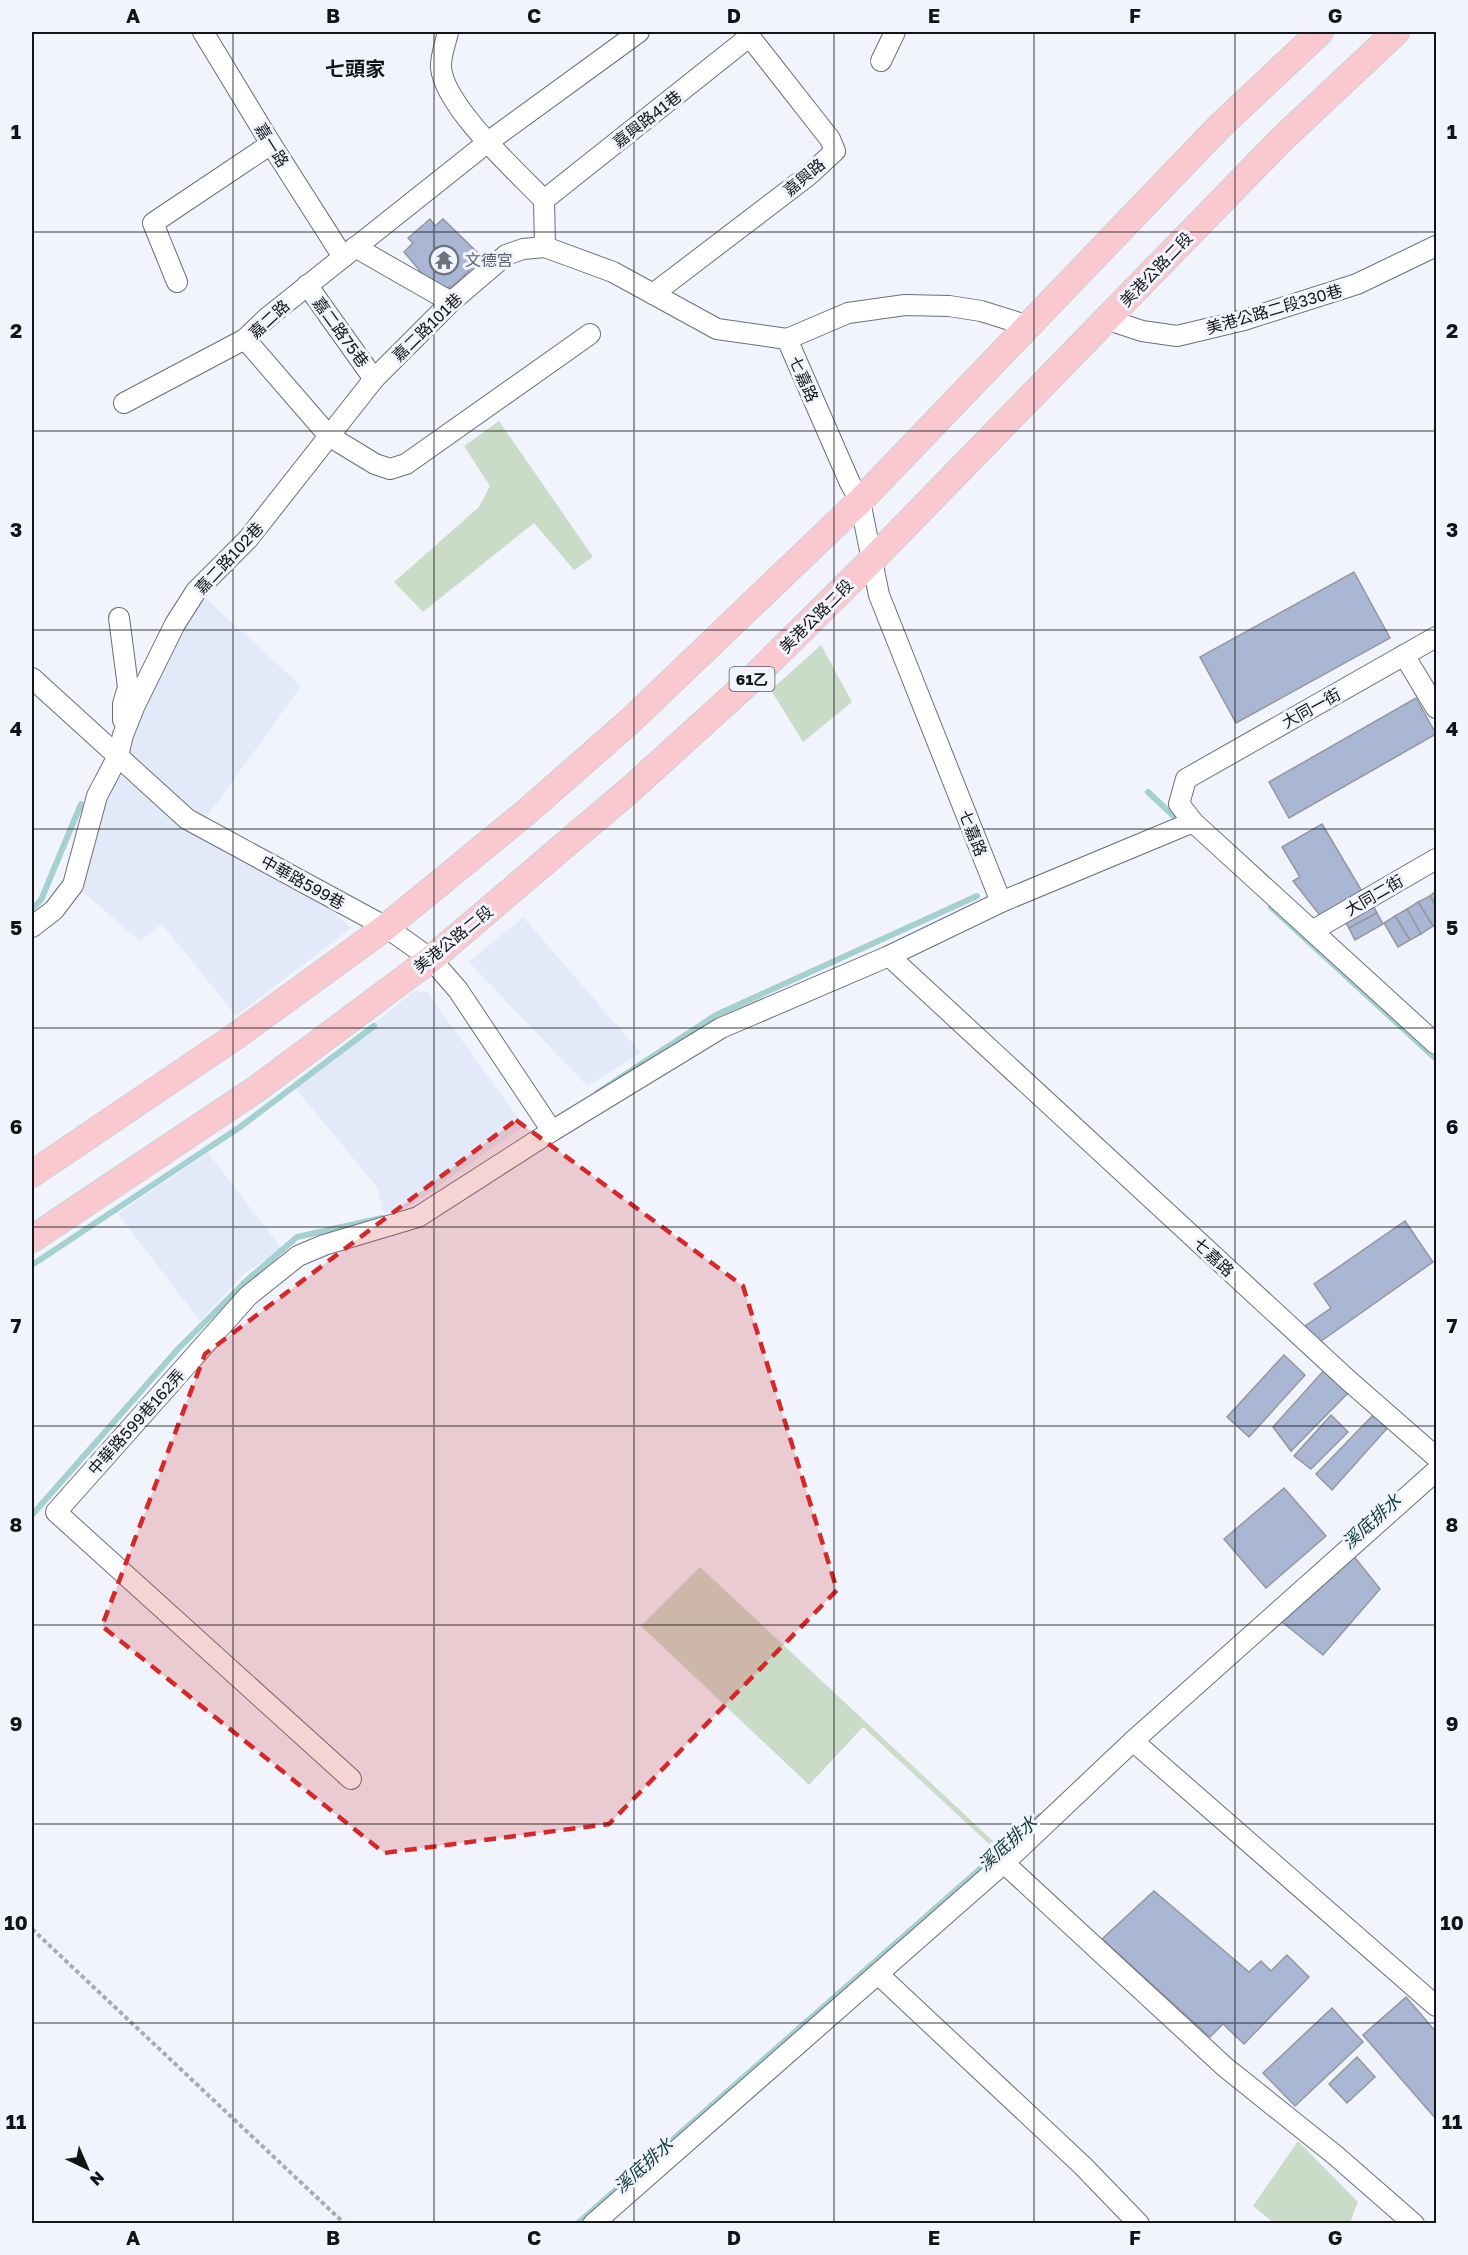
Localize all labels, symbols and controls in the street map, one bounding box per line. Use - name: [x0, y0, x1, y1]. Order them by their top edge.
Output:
- text: A: [126, 3, 140, 27]
- text: B: [326, 3, 340, 27]
- text: C: [527, 3, 541, 27]
- text: D: [727, 3, 741, 27]
- text: E: [928, 3, 940, 27]
- text: F: [1129, 3, 1141, 27]
- text: G: [1328, 3, 1342, 27]
- district label: 七頭家: [325, 56, 385, 80]
- street label: 嘉興路41巷: [609, 86, 685, 152]
- text: 1: [11, 119, 21, 143]
- street label: 嘉一路: [251, 119, 293, 171]
- text: 1: [1447, 119, 1457, 143]
- street label: 嘉興路: [779, 154, 829, 200]
- street label: 美港公路二段: [1115, 228, 1197, 310]
- temple icon: 文德宮: [428, 244, 460, 276]
- place label: 文德宮: [465, 250, 513, 270]
- street label: 美港公路二段330巷: [1204, 280, 1344, 338]
- street label: 嘉二路101巷: [388, 289, 466, 365]
- street label: 嘉二路75巷: [309, 293, 373, 371]
- street label: 嘉二路: [245, 295, 293, 343]
- text: 2: [10, 318, 22, 342]
- text: 2: [1446, 318, 1458, 342]
- street label: 七嘉路: [785, 353, 823, 405]
- text: 3: [10, 517, 22, 541]
- text: 3: [1446, 517, 1458, 541]
- street label: 嘉二路102巷: [191, 518, 267, 598]
- street label: 美港公路二段: [775, 575, 857, 657]
- road number: 61乙: [730, 667, 774, 691]
- street label: 大同一街: [1278, 684, 1344, 732]
- text: 4: [10, 716, 22, 740]
- text: 4: [1446, 716, 1458, 740]
- street label: 七嘉路: [955, 807, 991, 859]
- street label: 中華路599巷: [258, 851, 348, 913]
- street label: 大同二街: [1341, 870, 1407, 920]
- street label: 美港公路二段: [409, 901, 497, 977]
- text: 5: [10, 915, 22, 939]
- text: 5: [1446, 915, 1458, 939]
- text: 6: [10, 1114, 22, 1138]
- text: 6: [1446, 1114, 1458, 1138]
- street label: 七嘉路: [1190, 1233, 1238, 1281]
- text: 7: [11, 1313, 22, 1337]
- text: 7: [1447, 1313, 1458, 1337]
- street label: 中華路599巷162弄: [83, 1365, 189, 1479]
- water label: 溪底排水: [1337, 1488, 1406, 1553]
- text: 8: [10, 1512, 22, 1536]
- text: 8: [1446, 1512, 1458, 1536]
- text: 9: [10, 1711, 22, 1735]
- text: 9: [1446, 1711, 1458, 1735]
- water label: 溪底排水: [973, 1810, 1042, 1875]
- text: 10: [4, 1910, 28, 1934]
- text: 10: [1440, 1910, 1464, 1934]
- text: 11: [6, 2109, 26, 2133]
- text: 11: [1442, 2109, 1462, 2133]
- water label: 溪底排水: [609, 2132, 678, 2197]
- north arrow: [57, 2138, 117, 2198]
- text: N: [86, 2167, 109, 2190]
- text: A: [126, 2225, 140, 2249]
- text: B: [326, 2225, 340, 2249]
- text: C: [527, 2225, 541, 2249]
- text: D: [727, 2225, 741, 2249]
- text: E: [928, 2225, 940, 2249]
- text: F: [1129, 2225, 1141, 2249]
- text: G: [1328, 2225, 1342, 2249]

